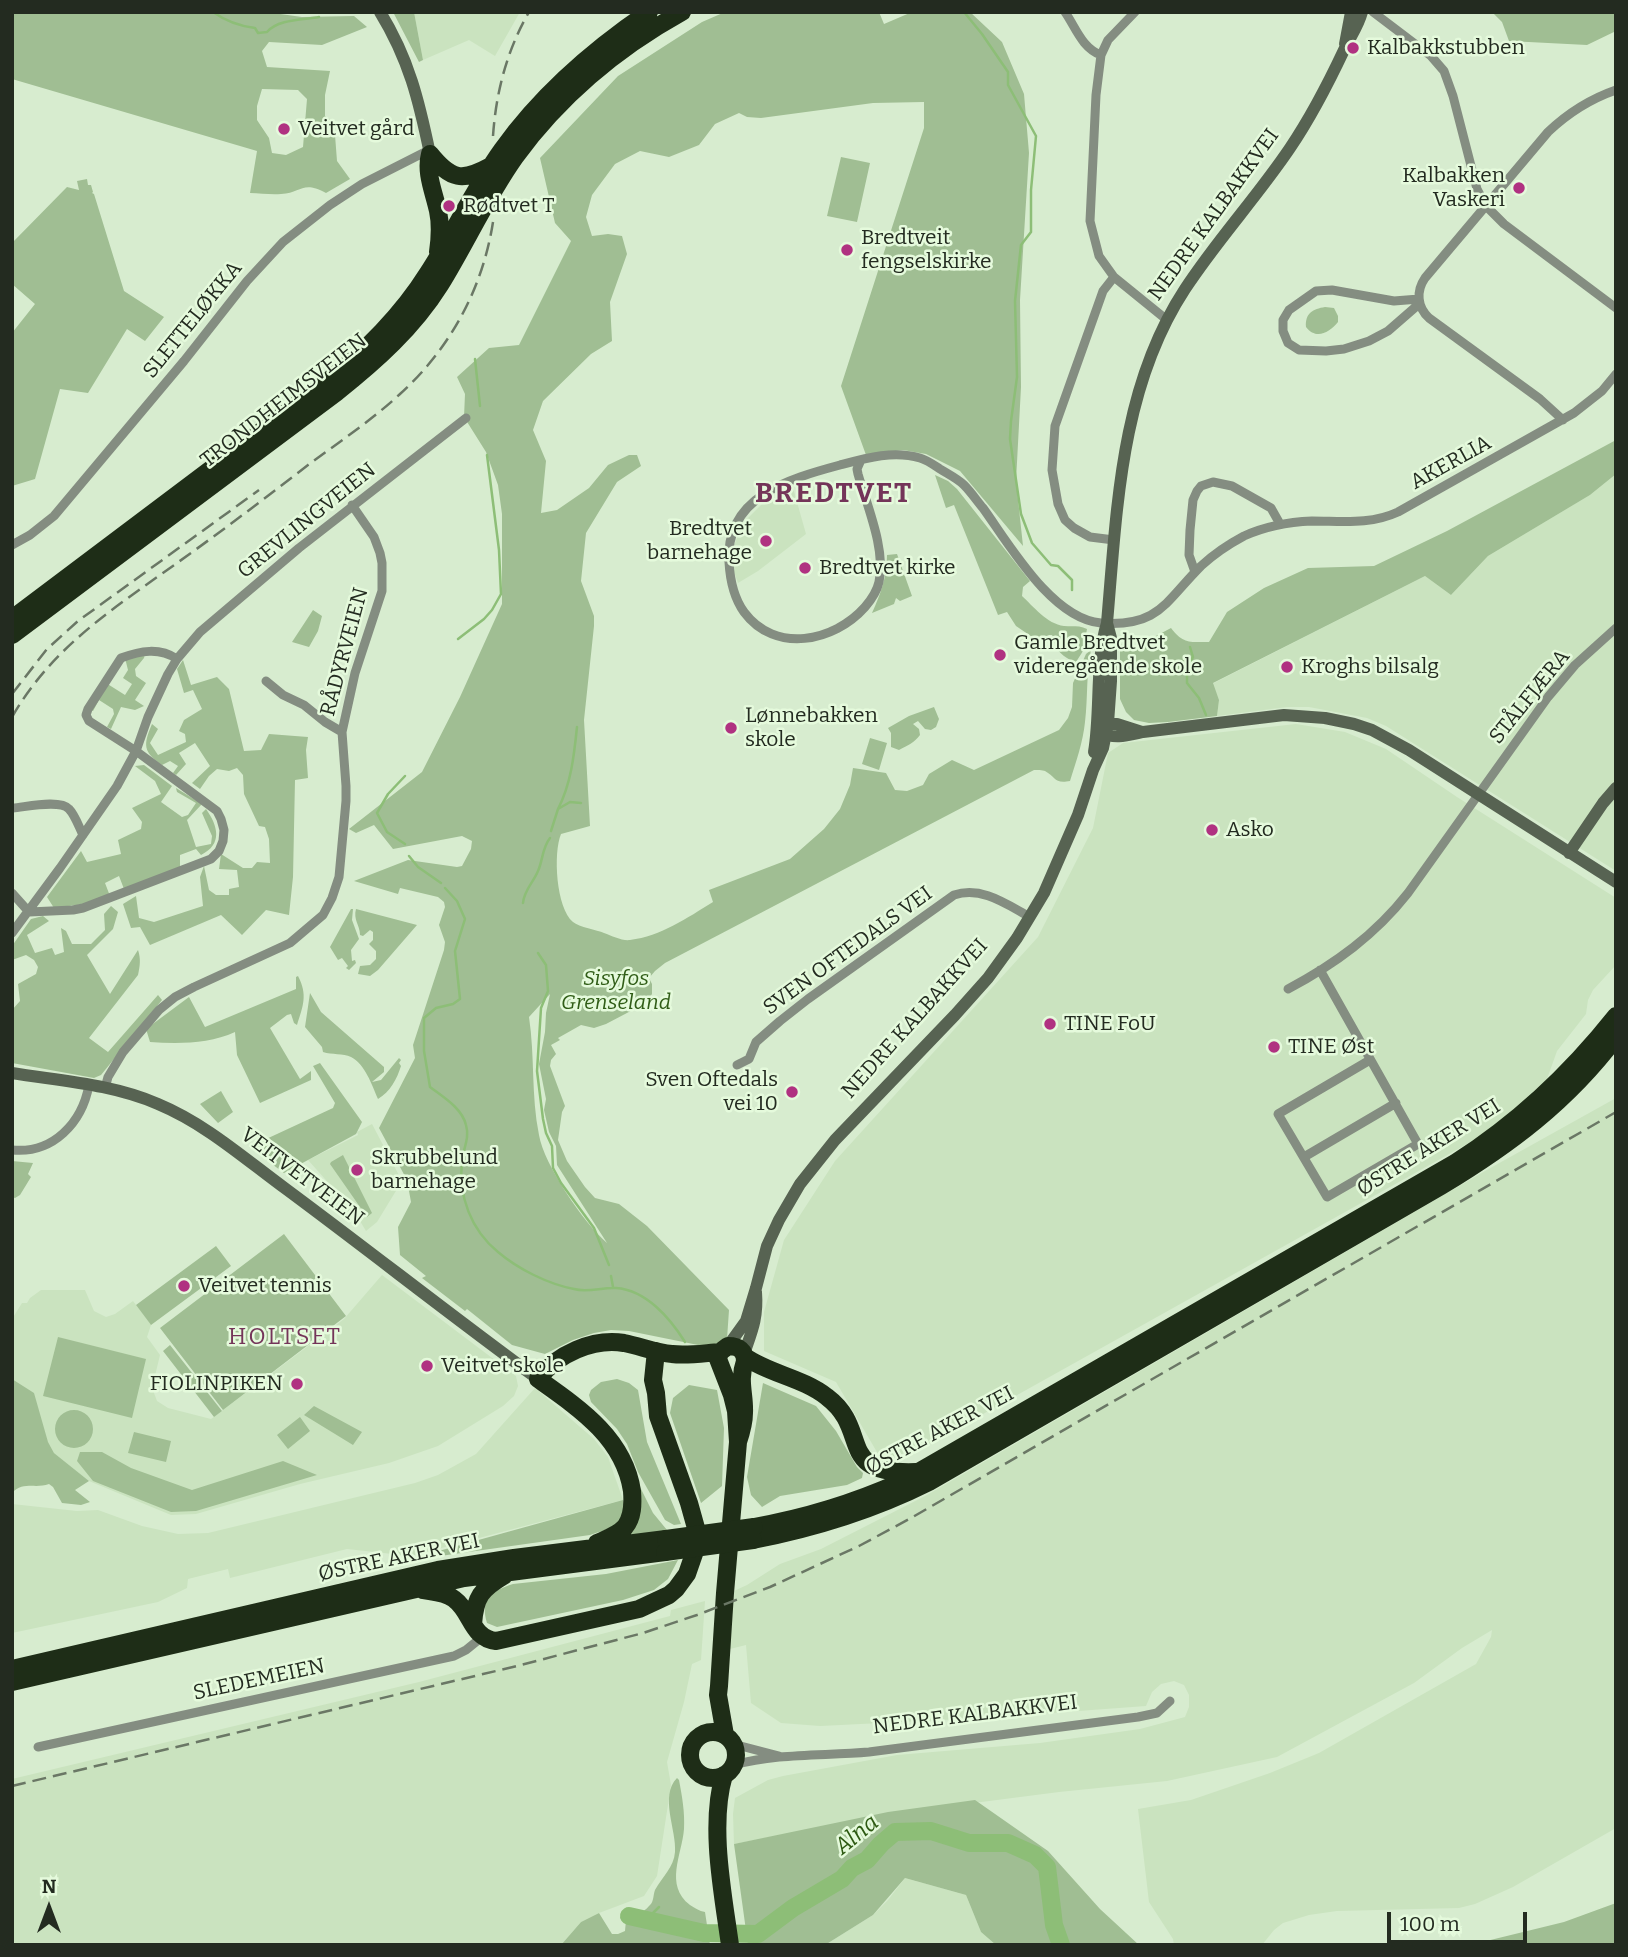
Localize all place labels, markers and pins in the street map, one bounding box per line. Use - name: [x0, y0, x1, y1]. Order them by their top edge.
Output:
- place label: Kalbakkstubben: [1367, 35, 1525, 61]
- marker: Kalbakkstubben: [1345, 40, 1361, 56]
- place label: Veitvet gård: [298, 116, 414, 142]
- marker: Veitvet gård: [276, 121, 292, 137]
- place label: Kalbakken Vaskeri: [1402, 163, 1505, 213]
- marker: Kalbakken Vaskeri: [1511, 180, 1527, 196]
- place label: Rødtvet T: [463, 193, 555, 219]
- marker: Rødtvet T: [441, 198, 457, 214]
- place label: Bredtveit fengselskirke: [861, 225, 991, 275]
- marker: Bredtveit fengselskirke: [839, 242, 855, 258]
- place label: Bredtvet barnehage: [647, 516, 752, 566]
- marker: Bredtvet barnehage: [758, 533, 774, 549]
- place label: Bredtvet kirke: [819, 555, 956, 581]
- marker: Bredtvet kirke: [797, 560, 813, 576]
- place label: Gamle Bredtvet videregående skole: [1014, 630, 1202, 680]
- marker: Gamle Bredtvet videregående skole: [992, 647, 1008, 663]
- place label: Kroghs bilsalg: [1301, 654, 1439, 680]
- marker: Kroghs bilsalg: [1279, 659, 1295, 675]
- place label: Lønnebakken skole: [745, 703, 878, 753]
- marker: Lønnebakken skole: [723, 720, 739, 736]
- place label: Asko: [1226, 817, 1274, 843]
- marker: Asko: [1204, 822, 1220, 838]
- place label: TINE FoU: [1064, 1011, 1156, 1037]
- marker: TINE FoU: [1042, 1016, 1058, 1032]
- place label: TINE Øst: [1288, 1034, 1374, 1060]
- marker: TINE Øst: [1266, 1039, 1282, 1055]
- place label: Sven Oftedals vei 10: [645, 1067, 778, 1117]
- marker: Sven Oftedals vei 10: [784, 1084, 800, 1100]
- place label: Skrubbelund barnehage: [371, 1145, 498, 1195]
- marker: Skrubbelund barnehage: [349, 1162, 365, 1178]
- place label: Veitvet tennis: [198, 1273, 332, 1299]
- marker: Veitvet tennis: [176, 1278, 192, 1294]
- place label: Veitvet skole: [441, 1353, 564, 1379]
- marker: Veitvet skole: [419, 1358, 435, 1374]
- place label: FIOLINPIKEN: [150, 1371, 283, 1397]
- marker: FIOLINPIKEN: [289, 1376, 305, 1392]

